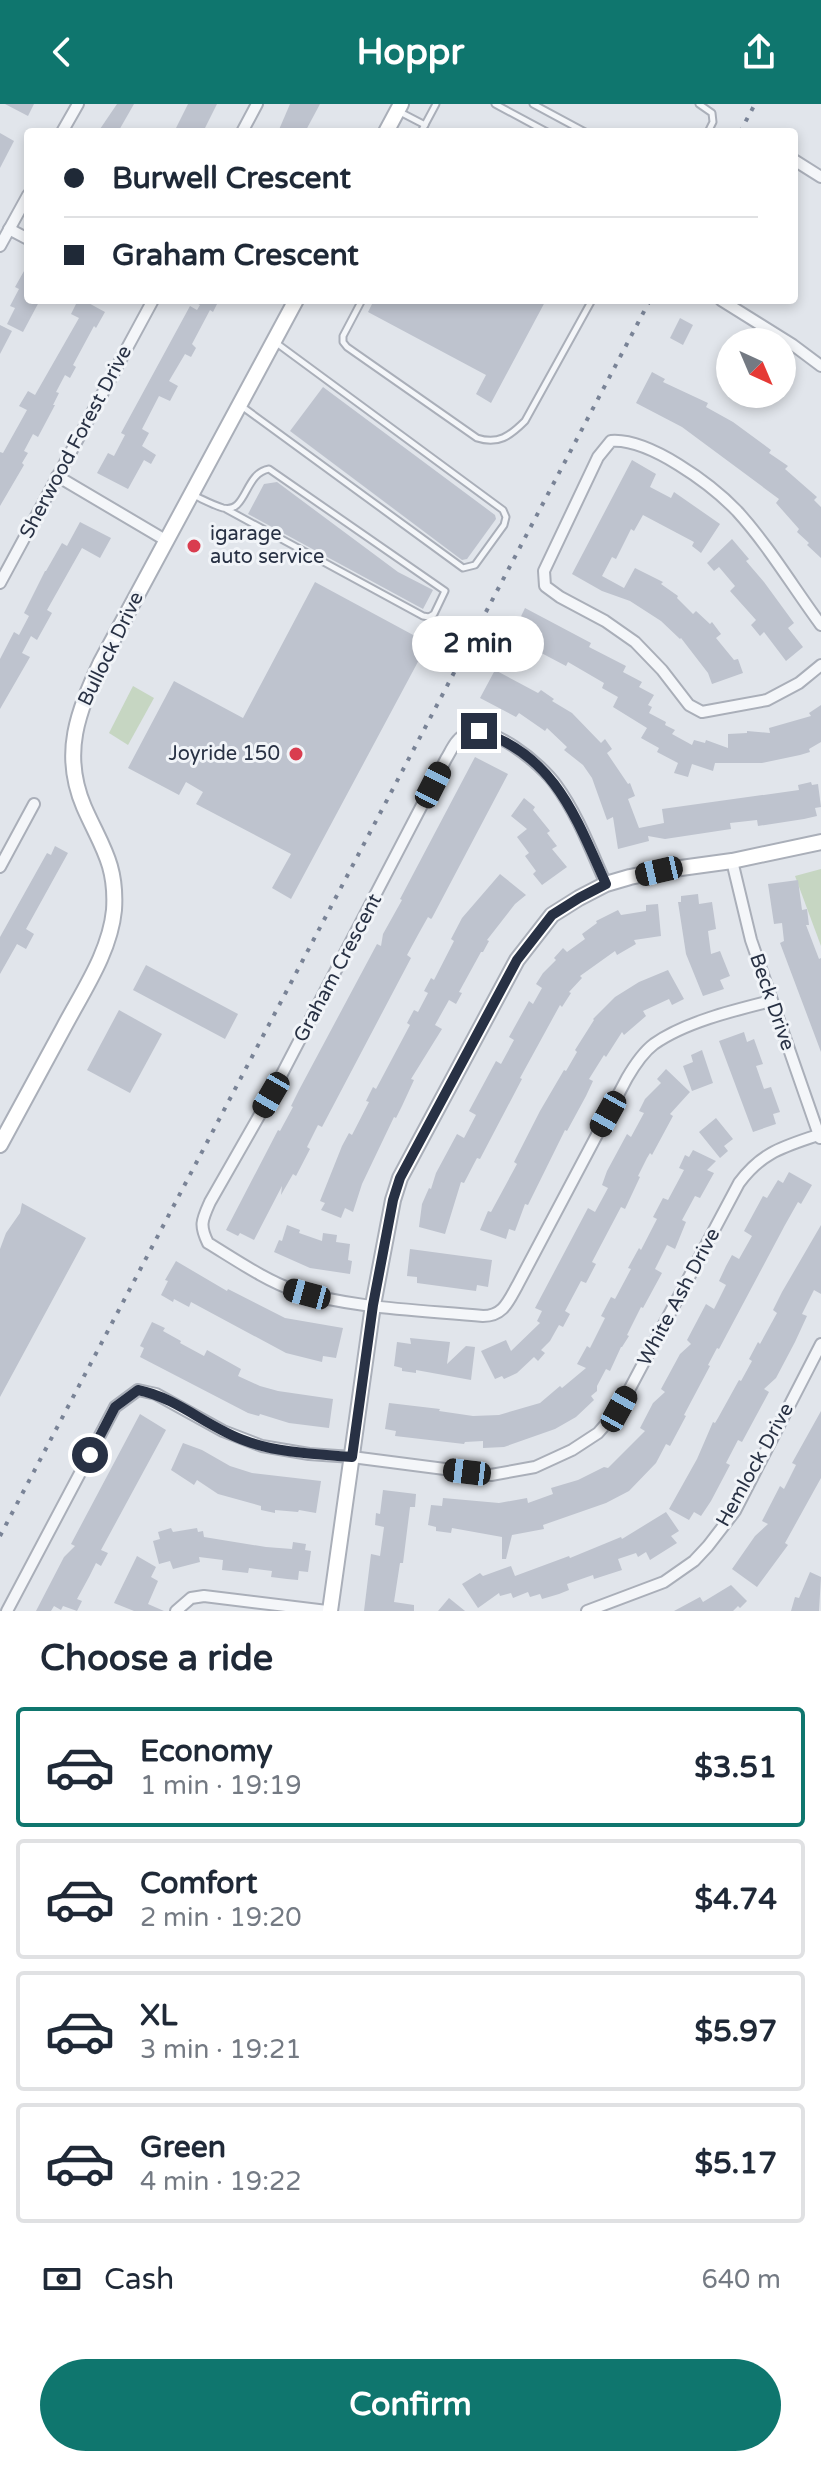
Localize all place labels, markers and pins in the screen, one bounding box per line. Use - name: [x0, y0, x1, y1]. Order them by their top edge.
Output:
- place label: igarage auto service: [210, 522, 324, 569]
- marker: igarage auto service: [185, 537, 203, 555]
- place label: Joyride 150: [168, 742, 280, 766]
- marker: Joyride 150: [287, 745, 305, 763]

